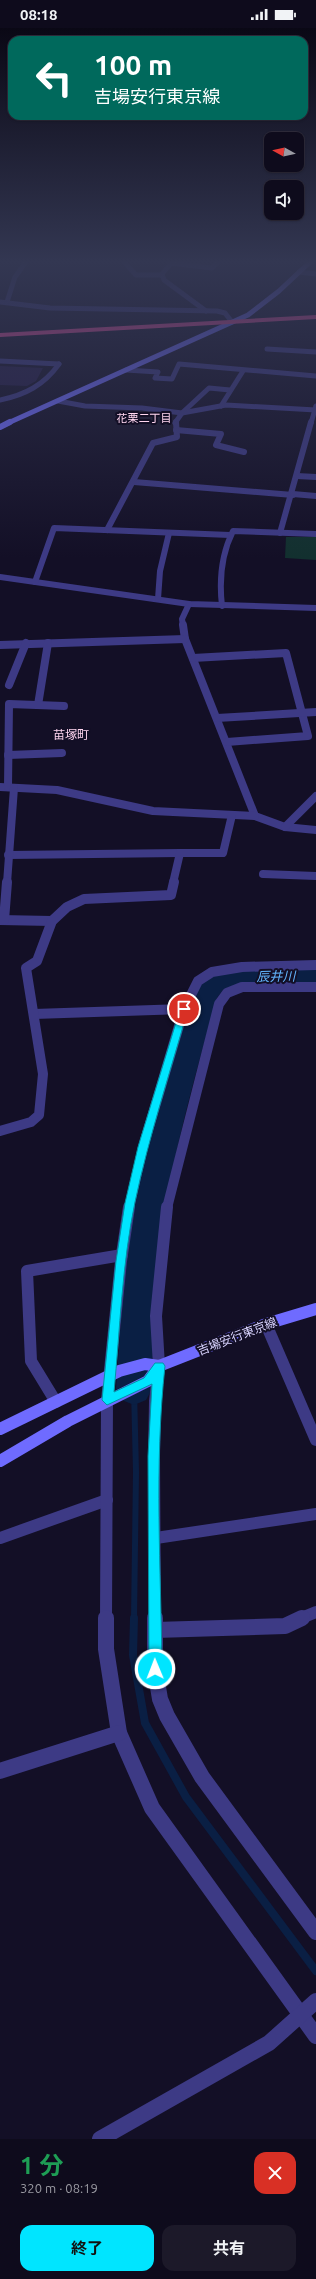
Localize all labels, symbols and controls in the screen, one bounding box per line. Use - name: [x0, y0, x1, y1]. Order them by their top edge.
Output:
- text: 08:18: [20, 6, 58, 23]
- text: 100 m: [94, 49, 172, 80]
- icon: left: [28, 52, 80, 104]
- text: 吉場安行東京線: [94, 86, 220, 106]
- north arrow: [264, 132, 304, 172]
- map controls: [264, 132, 304, 220]
- button: sound: [264, 180, 304, 220]
- district label: 花栗二丁目: [117, 412, 172, 424]
- district label: 苗塚町: [53, 728, 89, 741]
- water label: 辰井川: [256, 969, 298, 983]
- pin: [167, 992, 201, 1026]
- icon: arrive: [173, 998, 195, 1020]
- street label: 吉場安行東京線: [195, 1315, 279, 1357]
- position arrow: [134, 1648, 176, 1690]
- text: 1 分: [20, 2152, 63, 2179]
- button: close: [254, 2152, 296, 2194]
- text: 320 m · 08:19: [20, 2181, 98, 2195]
- button: 終了: [20, 2225, 154, 2271]
- button: 共有: [162, 2225, 296, 2271]

